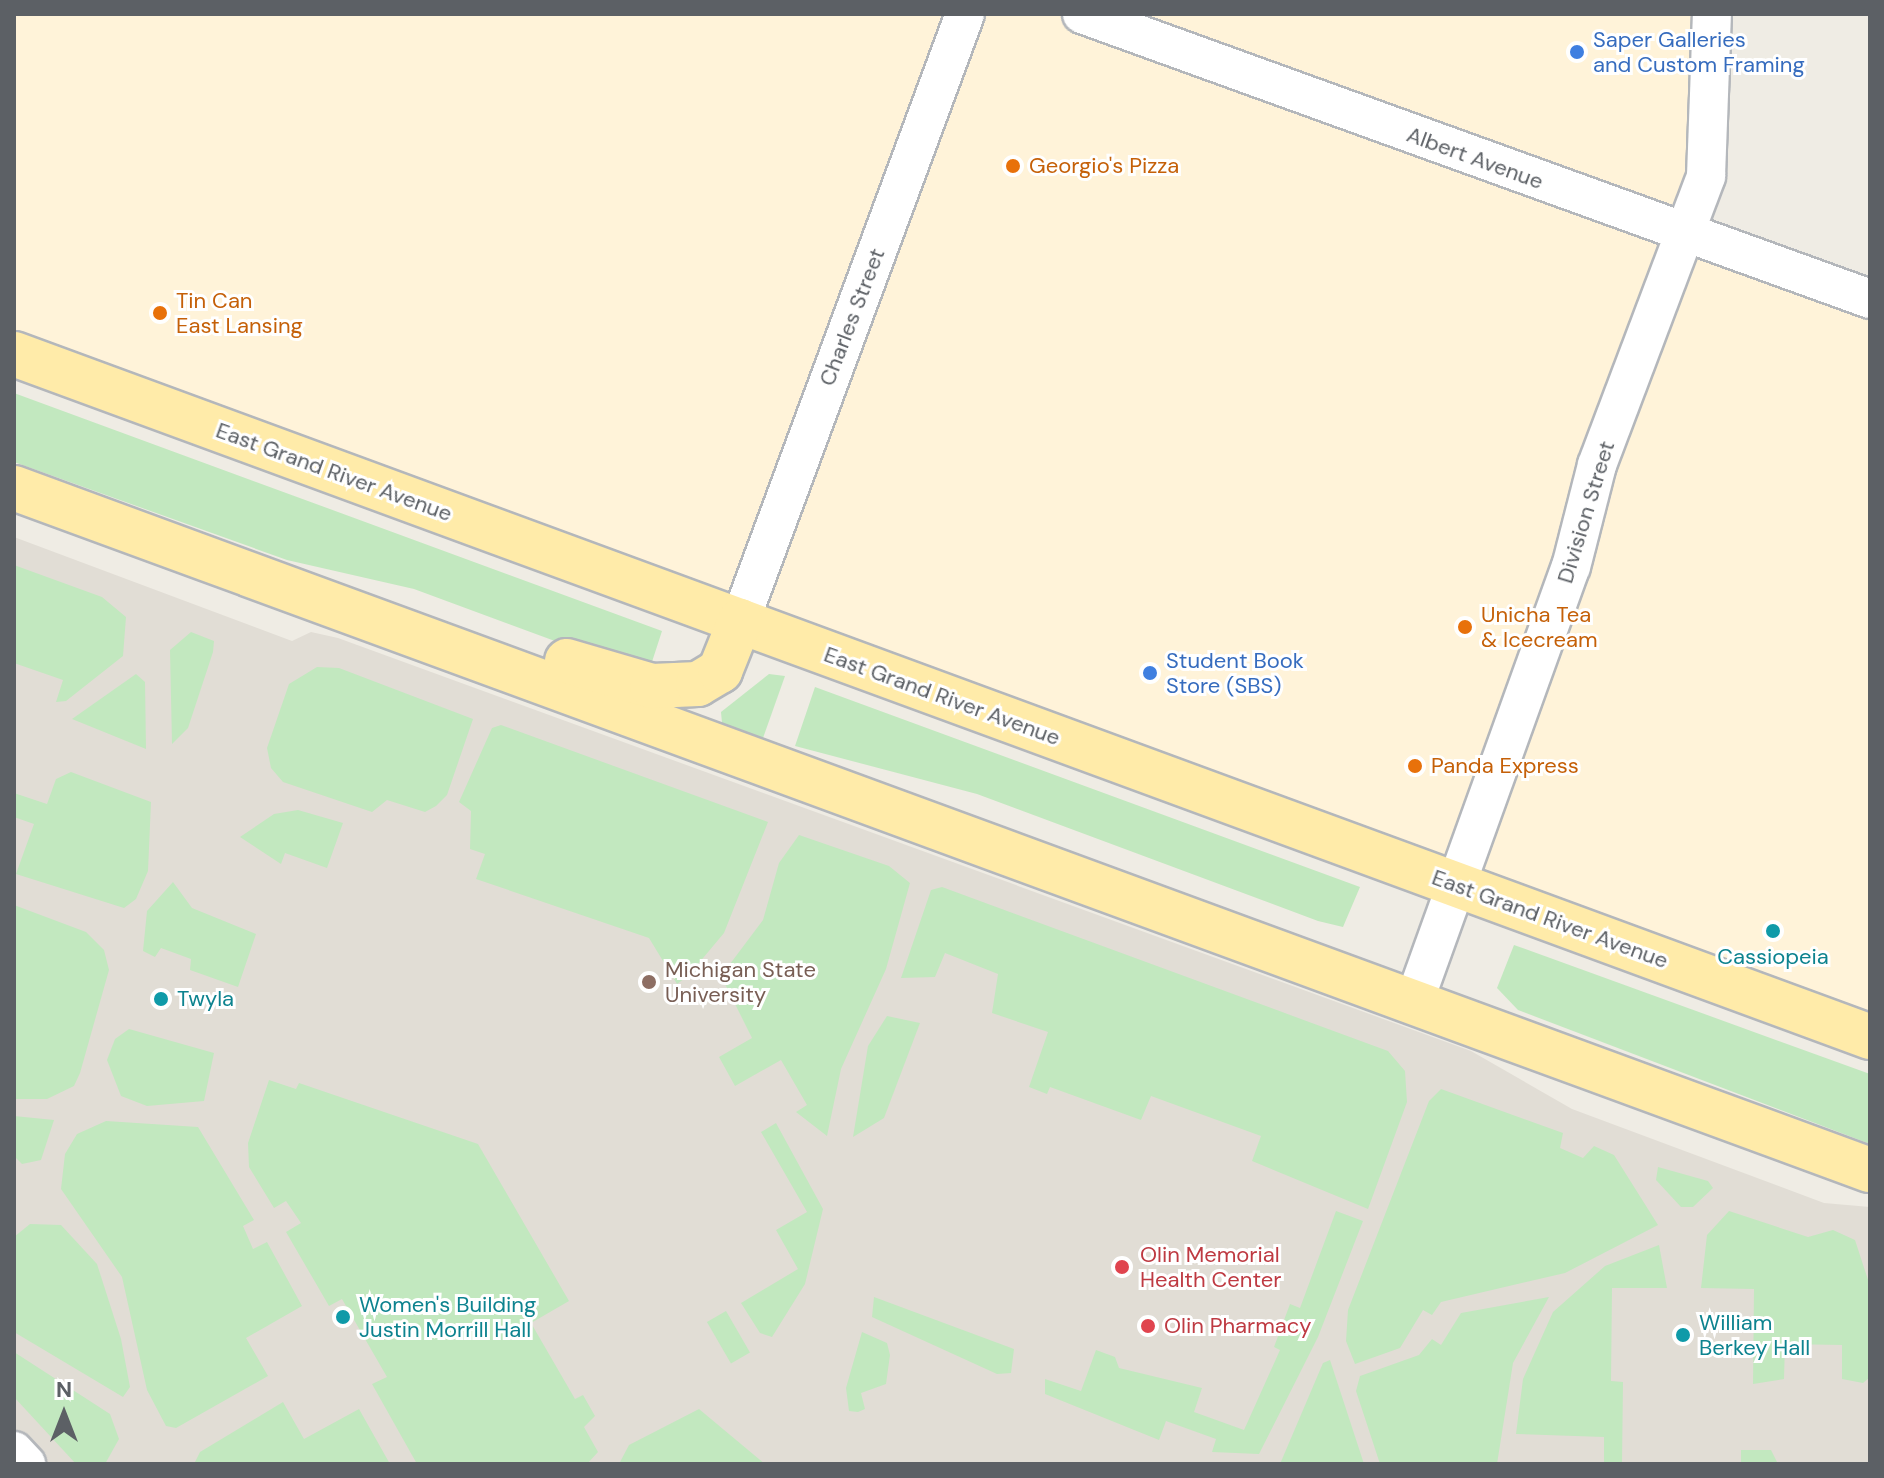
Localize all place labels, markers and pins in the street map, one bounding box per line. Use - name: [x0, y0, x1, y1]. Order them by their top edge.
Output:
- place label: Saper Galleries and Custom Framing: [1593, 26, 1805, 78]
- marker: Saper Galleries and Custom Framing: [1568, 43, 1586, 61]
- place label: Georgio's Pizza: [1029, 153, 1179, 179]
- marker: Georgio's Pizza: [1004, 157, 1022, 175]
- place label: Tin Can East Lansing: [176, 287, 303, 338]
- marker: Tin Can East Lansing: [151, 304, 169, 322]
- place label: Unicha Tea & Icecream: [1481, 601, 1598, 652]
- marker: Unicha Tea & Icecream: [1456, 618, 1474, 636]
- place label: Student Book Store (SBS): [1166, 647, 1304, 698]
- marker: Student Book Store (SBS): [1141, 664, 1159, 682]
- place label: Panda Express: [1431, 753, 1579, 779]
- marker: Panda Express: [1406, 757, 1424, 775]
- marker: Cassiopeia: [1764, 922, 1782, 940]
- place label: Cassiopeia: [1717, 944, 1829, 970]
- place label: Michigan State University: [665, 956, 816, 1008]
- marker: Michigan State University: [640, 973, 658, 991]
- place label: Twyla: [177, 986, 234, 1012]
- marker: Twyla: [152, 990, 170, 1008]
- place label: Olin Memorial Health Center: [1140, 1241, 1281, 1292]
- marker: Olin Memorial Health Center: [1111, 1256, 1133, 1278]
- place label: Women's Building Justin Morrill Hall: [359, 1291, 536, 1342]
- marker: Women's Building Justin Morrill Hall: [334, 1308, 352, 1326]
- place label: William Berkey Hall: [1699, 1309, 1810, 1360]
- place label: Olin Pharmacy: [1164, 1313, 1312, 1339]
- marker: Olin Pharmacy: [1139, 1317, 1157, 1335]
- marker: William Berkey Hall: [1674, 1326, 1692, 1344]

